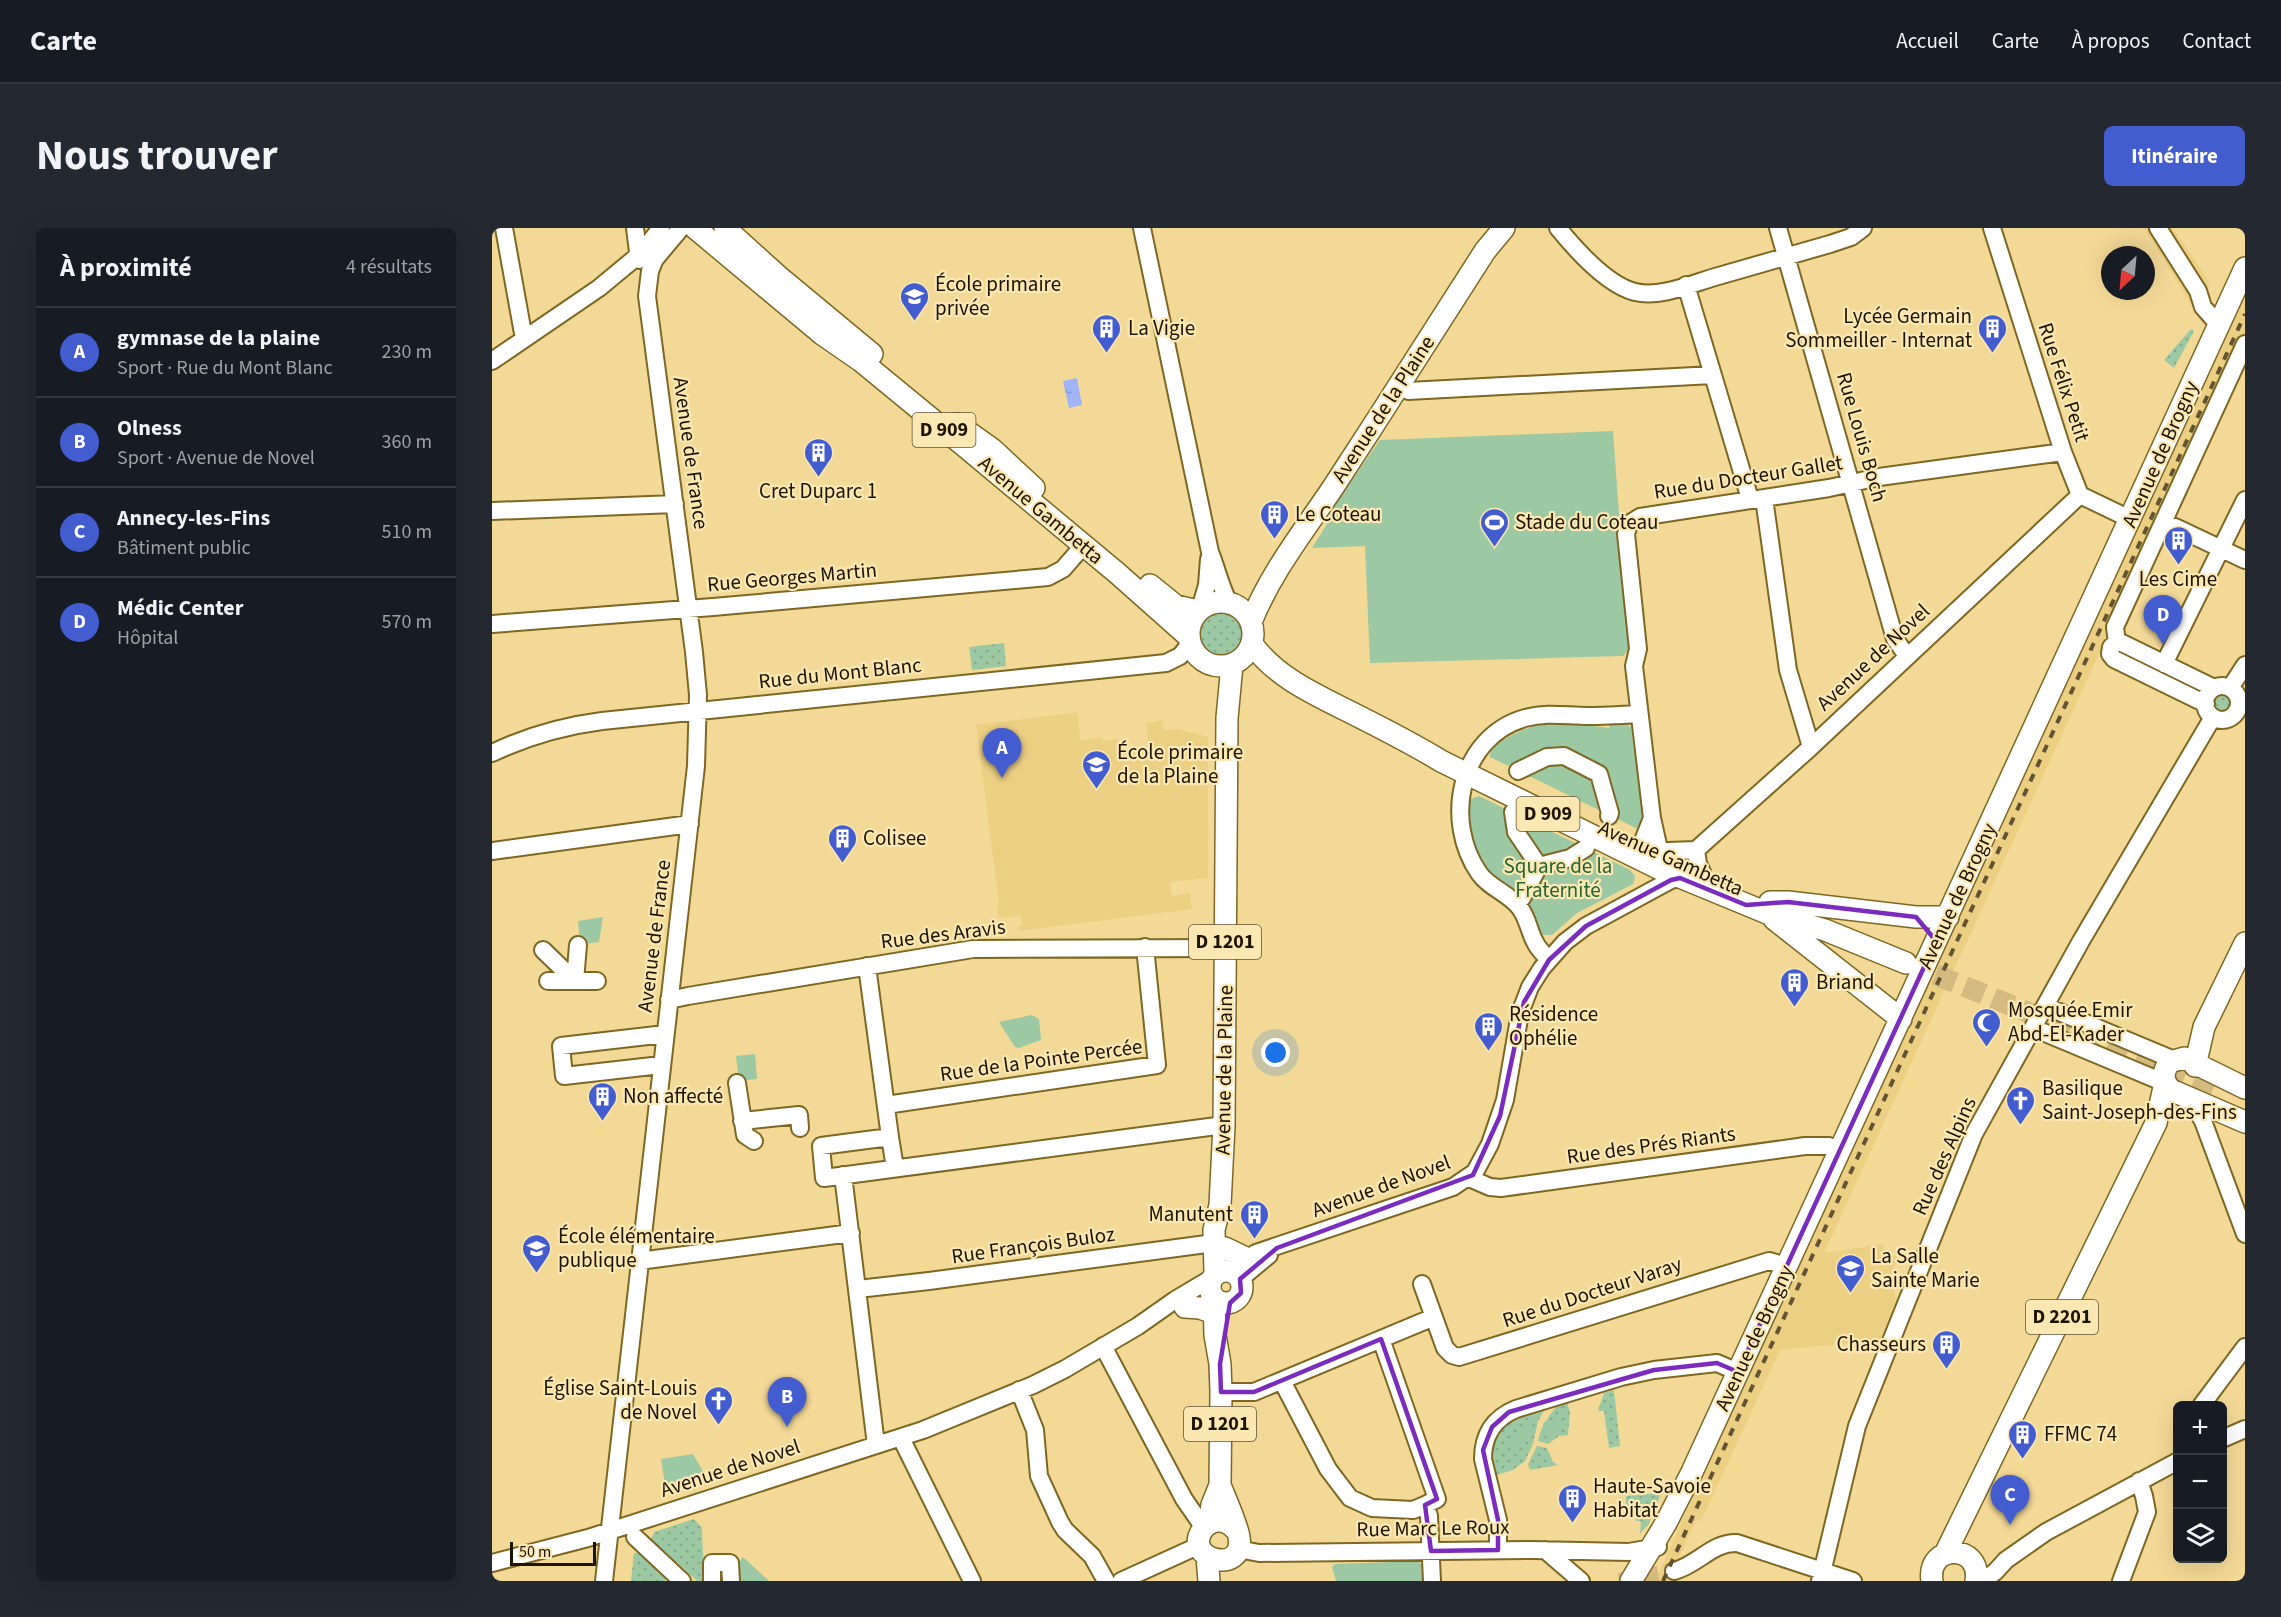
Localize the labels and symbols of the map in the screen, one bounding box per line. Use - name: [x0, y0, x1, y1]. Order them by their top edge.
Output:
- north arrow: [2101, 246, 2155, 300]
- place label: École primaire privée: [935, 269, 1061, 323]
- school or university icon: École primaire privée: [898, 280, 930, 322]
- place label: Lycée Germain Sommeiller - Internat: [1785, 301, 1972, 355]
- building icon: La Vigie: [1091, 312, 1123, 354]
- building icon: Lycée Germain Sommeiller - Internat: [1977, 312, 2009, 354]
- place label: La Vigie: [1128, 313, 1195, 343]
- street label: Rue Félix Petit: [2031, 319, 2097, 445]
- street label: Avenue de la Plaine: [1324, 329, 1442, 489]
- street label: Rue Louis Boch: [1829, 369, 1895, 505]
- street label: Avenue de France: [665, 375, 717, 531]
- street label: Avenue de Brogny: [2114, 376, 2206, 532]
- road number: D 909: [912, 413, 976, 447]
- building icon: Cret Duparc 1: [802, 436, 834, 478]
- street label: Rue du Docteur Gallet: [1652, 447, 1844, 507]
- street label: Avenue Gambetta: [972, 448, 1110, 572]
- place label: Cret Duparc 1: [759, 476, 877, 506]
- building icon: Le Coteau: [1258, 498, 1290, 540]
- place label: Le Coteau: [1295, 499, 1382, 529]
- sports icon: Stade du Coteau: [1478, 506, 1510, 548]
- place label: Stade du Coteau: [1515, 507, 1658, 537]
- building icon: Les Cime: [2162, 524, 2194, 566]
- street label: Rue Georges Martin: [706, 555, 878, 599]
- place label: Les Cime: [2139, 564, 2217, 594]
- street label: Avenue de Novel: [1810, 596, 1936, 718]
- pin: D: [2144, 596, 2182, 645]
- street label: Rue du Mont Blanc: [757, 649, 924, 696]
- pin: A: [982, 728, 1022, 778]
- place label: École primaire de la Plaine: [1117, 737, 1243, 791]
- school or university icon: École primaire de la Plaine: [1080, 748, 1112, 790]
- road number: D 909: [1516, 797, 1580, 831]
- street label: Avenue Gambetta: [1594, 813, 1748, 903]
- street label: Avenue de Brogny: [1910, 818, 2004, 974]
- building icon: Colisee: [826, 822, 858, 864]
- place label: Colisee: [863, 823, 927, 853]
- park label: Square de la Fraternité: [1504, 851, 1612, 905]
- street label: Avenue de France: [630, 858, 678, 1014]
- street label: Rue des Aravis: [879, 911, 1007, 957]
- road number: D 1201: [1189, 925, 1261, 959]
- building icon: Briand: [1779, 966, 1811, 1008]
- place label: Briand: [1816, 967, 1875, 997]
- street label: Avenue de la Plaine: [1208, 985, 1240, 1155]
- place label: Mosquée Emir Abd-El-Kader: [2008, 995, 2133, 1049]
- place label: Résidence Ophélie: [1509, 999, 1598, 1053]
- mosque icon: Mosquée Emir Abd-El-Kader: [1971, 1006, 2003, 1048]
- building icon: Résidence Ophélie: [1472, 1010, 1504, 1052]
- street label: Rue de la Pointe Percée: [938, 1031, 1144, 1089]
- your location: [1261, 1038, 1290, 1067]
- place label: Basilique Saint-Joseph-des-Fins: [2042, 1073, 2237, 1127]
- building icon: Non affecté: [586, 1080, 618, 1122]
- place label: Non affecté: [623, 1081, 723, 1111]
- church icon: Basilique Saint-Joseph-des-Fins: [2005, 1084, 2037, 1126]
- street label: Rue des Alpins: [1904, 1092, 1984, 1220]
- street label: Rue des Prés Riants: [1565, 1118, 1738, 1172]
- street label: Avenue de Novel: [1307, 1147, 1455, 1225]
- building icon: Manutent: [1238, 1198, 1270, 1240]
- place label: Manutent: [1148, 1199, 1233, 1229]
- street label: Rue François Buloz: [949, 1219, 1117, 1271]
- place label: École élémentaire publique: [558, 1221, 715, 1275]
- school or university icon: École élémentaire publique: [521, 1232, 553, 1274]
- place label: La Salle Sainte Marie: [1871, 1241, 1980, 1295]
- street label: Rue du Docteur Varay: [1498, 1249, 1686, 1335]
- school or university icon: La Salle Sainte Marie: [1834, 1252, 1866, 1294]
- street label: Avenue de Brogny: [1707, 1260, 1801, 1416]
- road number: D 2201: [2026, 1300, 2098, 1334]
- building icon: Chasseurs: [1931, 1328, 1963, 1370]
- place label: Chasseurs: [1837, 1329, 1926, 1359]
- place label: Église Saint-Louis de Novel: [543, 1373, 697, 1427]
- pin: B: [768, 1378, 806, 1427]
- church icon: Église Saint-Louis de Novel: [702, 1384, 734, 1426]
- road number: D 1201: [1184, 1407, 1256, 1441]
- building icon: FFMC 74: [2007, 1418, 2039, 1460]
- place label: FFMC 74: [2044, 1419, 2117, 1449]
- street label: Avenue de Novel: [656, 1431, 804, 1505]
- place label: Haute-Savoie Habitat: [1593, 1471, 1711, 1525]
- pin: C: [1990, 1476, 2030, 1525]
- building icon: Haute-Savoie Habitat: [1556, 1482, 1588, 1524]
- street label: Rue Marc Le Roux: [1356, 1512, 1510, 1544]
- scale bar: [510, 1539, 596, 1566]

